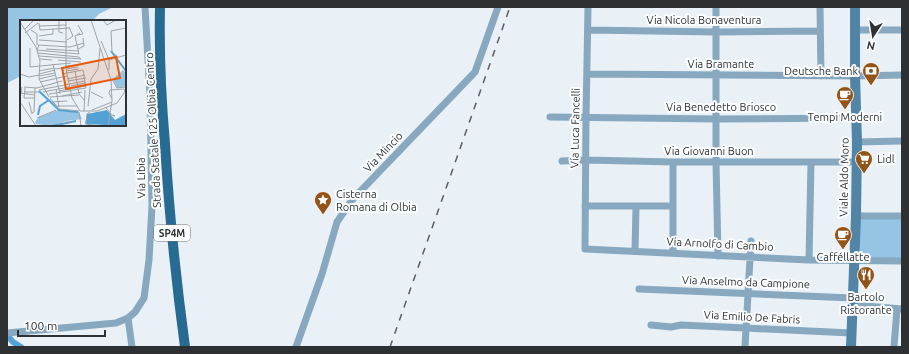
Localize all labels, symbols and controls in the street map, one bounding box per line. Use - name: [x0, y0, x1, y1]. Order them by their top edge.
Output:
- street label: Via Nicola Bonaventura: [647, 14, 761, 26]
- north arrow: [853, 16, 893, 56]
- inset map: [20, 20, 126, 126]
- text: N: [866, 39, 876, 53]
- street label: Strada Statale 125 Olbia Centro: [143, 52, 163, 208]
- street label: Via Bramante: [688, 58, 754, 70]
- bank icon: Deutsche Bank: [861, 61, 881, 86]
- place label: Deutsche Bank: [784, 65, 858, 77]
- cafe icon: Tempi Moderni: [835, 85, 855, 110]
- street label: Via Luca Fancelli: [568, 88, 582, 168]
- street label: Via Benedetto Briosco: [666, 101, 776, 113]
- place label: Tempi Moderni: [808, 111, 882, 123]
- street label: Via Mincio: [361, 130, 405, 174]
- street label: Viale Aldo Moro: [837, 137, 851, 217]
- street label: Via Giovanni Buon: [664, 145, 754, 157]
- supermarket icon: Lidl: [854, 149, 874, 174]
- place label: Lidl: [877, 153, 895, 165]
- street label: Via Libia: [135, 157, 147, 199]
- place label: Cisterna Romana di Olbia: [336, 188, 417, 213]
- place icon: Cisterna Romana di Olbia: [313, 190, 333, 215]
- road number: SP4M: [154, 225, 190, 241]
- cafe icon: Cafféllatte: [833, 225, 853, 250]
- street label: Via Arnolfo di Cambio: [666, 235, 774, 253]
- place label: Cafféllatte: [817, 251, 870, 263]
- restaurant icon: Bartolo Ristorante: [856, 265, 876, 290]
- street label: Via Anselmo da Campione: [682, 274, 810, 290]
- place label: Bartolo Ristorante: [840, 291, 892, 316]
- street label: Via Emilio De Fabris: [704, 308, 801, 326]
- scale bar: [18, 312, 105, 338]
- text: 100 m: [24, 319, 57, 332]

